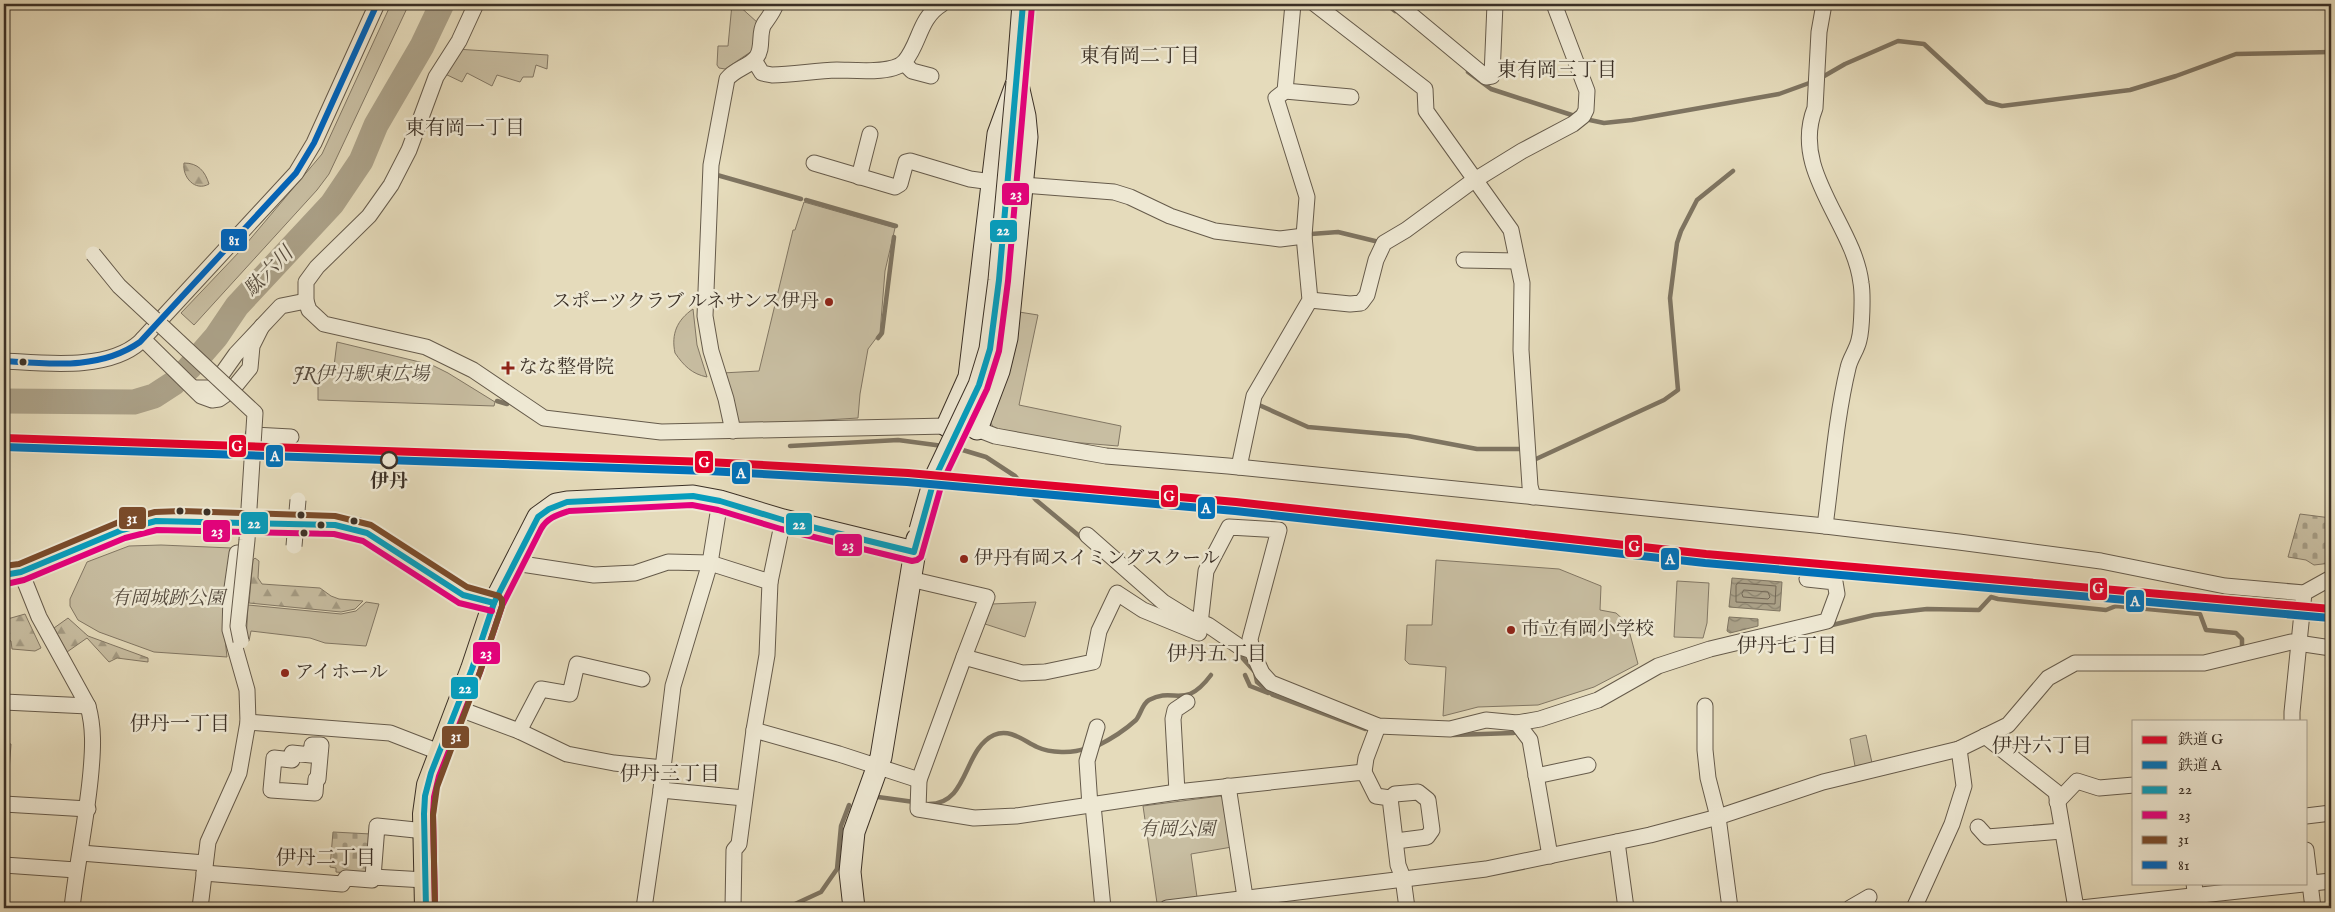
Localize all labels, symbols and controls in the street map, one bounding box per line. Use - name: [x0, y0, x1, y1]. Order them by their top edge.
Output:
- district label: 東有岡二丁目: [1080, 44, 1200, 69]
- district label: 東有岡三丁目: [1497, 58, 1617, 83]
- district label: 東有岡一丁目: [405, 116, 525, 141]
- line badge: 23: [1001, 182, 1030, 206]
- text: 23: [1010, 186, 1022, 204]
- line badge: 22: [989, 219, 1018, 243]
- text: 22: [996, 222, 1010, 240]
- line badge: 81: [220, 228, 248, 252]
- text: 81: [229, 232, 239, 250]
- water label: 駄六川: [239, 240, 300, 302]
- place label: スポーツクラブ ルネサンス伊丹: [552, 290, 819, 314]
- marker: スポーツクラブ ルネサンス伊丹: [823, 296, 835, 308]
- place label: なな整骨院: [519, 356, 614, 380]
- unlabelled marker: [18, 357, 28, 367]
- marker: なな整骨院: [501, 361, 515, 375]
- park label: JR伊丹駅東広場: [293, 363, 431, 387]
- line badge: G: [228, 434, 247, 458]
- text: G: [231, 438, 243, 456]
- line badge: A: [265, 444, 284, 468]
- text: A: [269, 448, 281, 466]
- line badge: G: [694, 450, 714, 474]
- marker: 伊丹: [380, 451, 398, 469]
- text: G: [698, 454, 710, 472]
- line badge: A: [731, 461, 751, 485]
- text: A: [735, 465, 747, 483]
- place label: 伊丹: [370, 470, 408, 494]
- line badge: G: [1160, 484, 1179, 508]
- text: G: [1163, 488, 1175, 506]
- line badge: A: [1197, 496, 1216, 520]
- text: A: [1200, 500, 1212, 518]
- line badge: 31: [118, 506, 147, 530]
- unlabelled marker: [175, 506, 185, 516]
- unlabelled marker: [202, 507, 212, 517]
- text: 31: [127, 510, 137, 528]
- unlabelled marker: [296, 510, 306, 520]
- line badge: 22: [240, 511, 269, 535]
- line badge: 22: [785, 512, 813, 536]
- text: 22: [247, 515, 261, 533]
- unlabelled marker: [349, 516, 359, 526]
- text: 22: [792, 516, 806, 534]
- line badge: 23: [202, 519, 231, 543]
- unlabelled marker: [316, 520, 326, 530]
- text: 23: [211, 523, 223, 541]
- unlabelled marker: [299, 528, 309, 538]
- line badge: 23: [834, 533, 863, 557]
- line badge: G: [1624, 534, 1643, 558]
- text: 23: [842, 537, 854, 555]
- text: G: [1628, 538, 1640, 556]
- place label: 伊丹有岡スイミングスクール: [974, 547, 1220, 571]
- line badge: A: [1660, 547, 1680, 571]
- text: A: [1664, 551, 1676, 569]
- marker: 伊丹有岡スイミングスクール: [958, 553, 970, 565]
- line badge: G: [2089, 577, 2108, 601]
- text: G: [2092, 580, 2104, 598]
- park label: 有岡城跡公園: [111, 587, 228, 611]
- line badge: A: [2125, 589, 2145, 613]
- text: A: [2129, 593, 2141, 611]
- place label: 市立有岡小学校: [1521, 618, 1654, 642]
- marker: 市立有岡小学校: [1505, 624, 1517, 636]
- district label: 伊丹七丁目: [1737, 634, 1837, 659]
- line badge: 23: [472, 641, 501, 665]
- district label: 伊丹五丁目: [1167, 642, 1267, 667]
- text: 23: [480, 645, 492, 663]
- place label: アイホール: [295, 661, 388, 685]
- marker: アイホール: [279, 667, 291, 679]
- line badge: 22: [450, 676, 479, 700]
- text: 22: [458, 680, 472, 698]
- district label: 伊丹一丁目: [130, 712, 230, 737]
- legend: [2132, 720, 2308, 884]
- line badge: 31: [441, 725, 470, 749]
- text: 31: [451, 728, 461, 746]
- text: 鉄道 G: [2178, 730, 2223, 749]
- district label: 伊丹六丁目: [1992, 734, 2092, 759]
- text: 鉄道 A: [2178, 756, 2222, 775]
- district label: 伊丹三丁目: [620, 762, 720, 787]
- text: 22: [2178, 780, 2192, 799]
- text: 23: [2178, 806, 2191, 825]
- park label: 有岡公園: [1139, 818, 1218, 842]
- text: 31: [2178, 830, 2189, 849]
- district label: 伊丹二丁目: [276, 846, 376, 871]
- text: 81: [2178, 856, 2189, 875]

